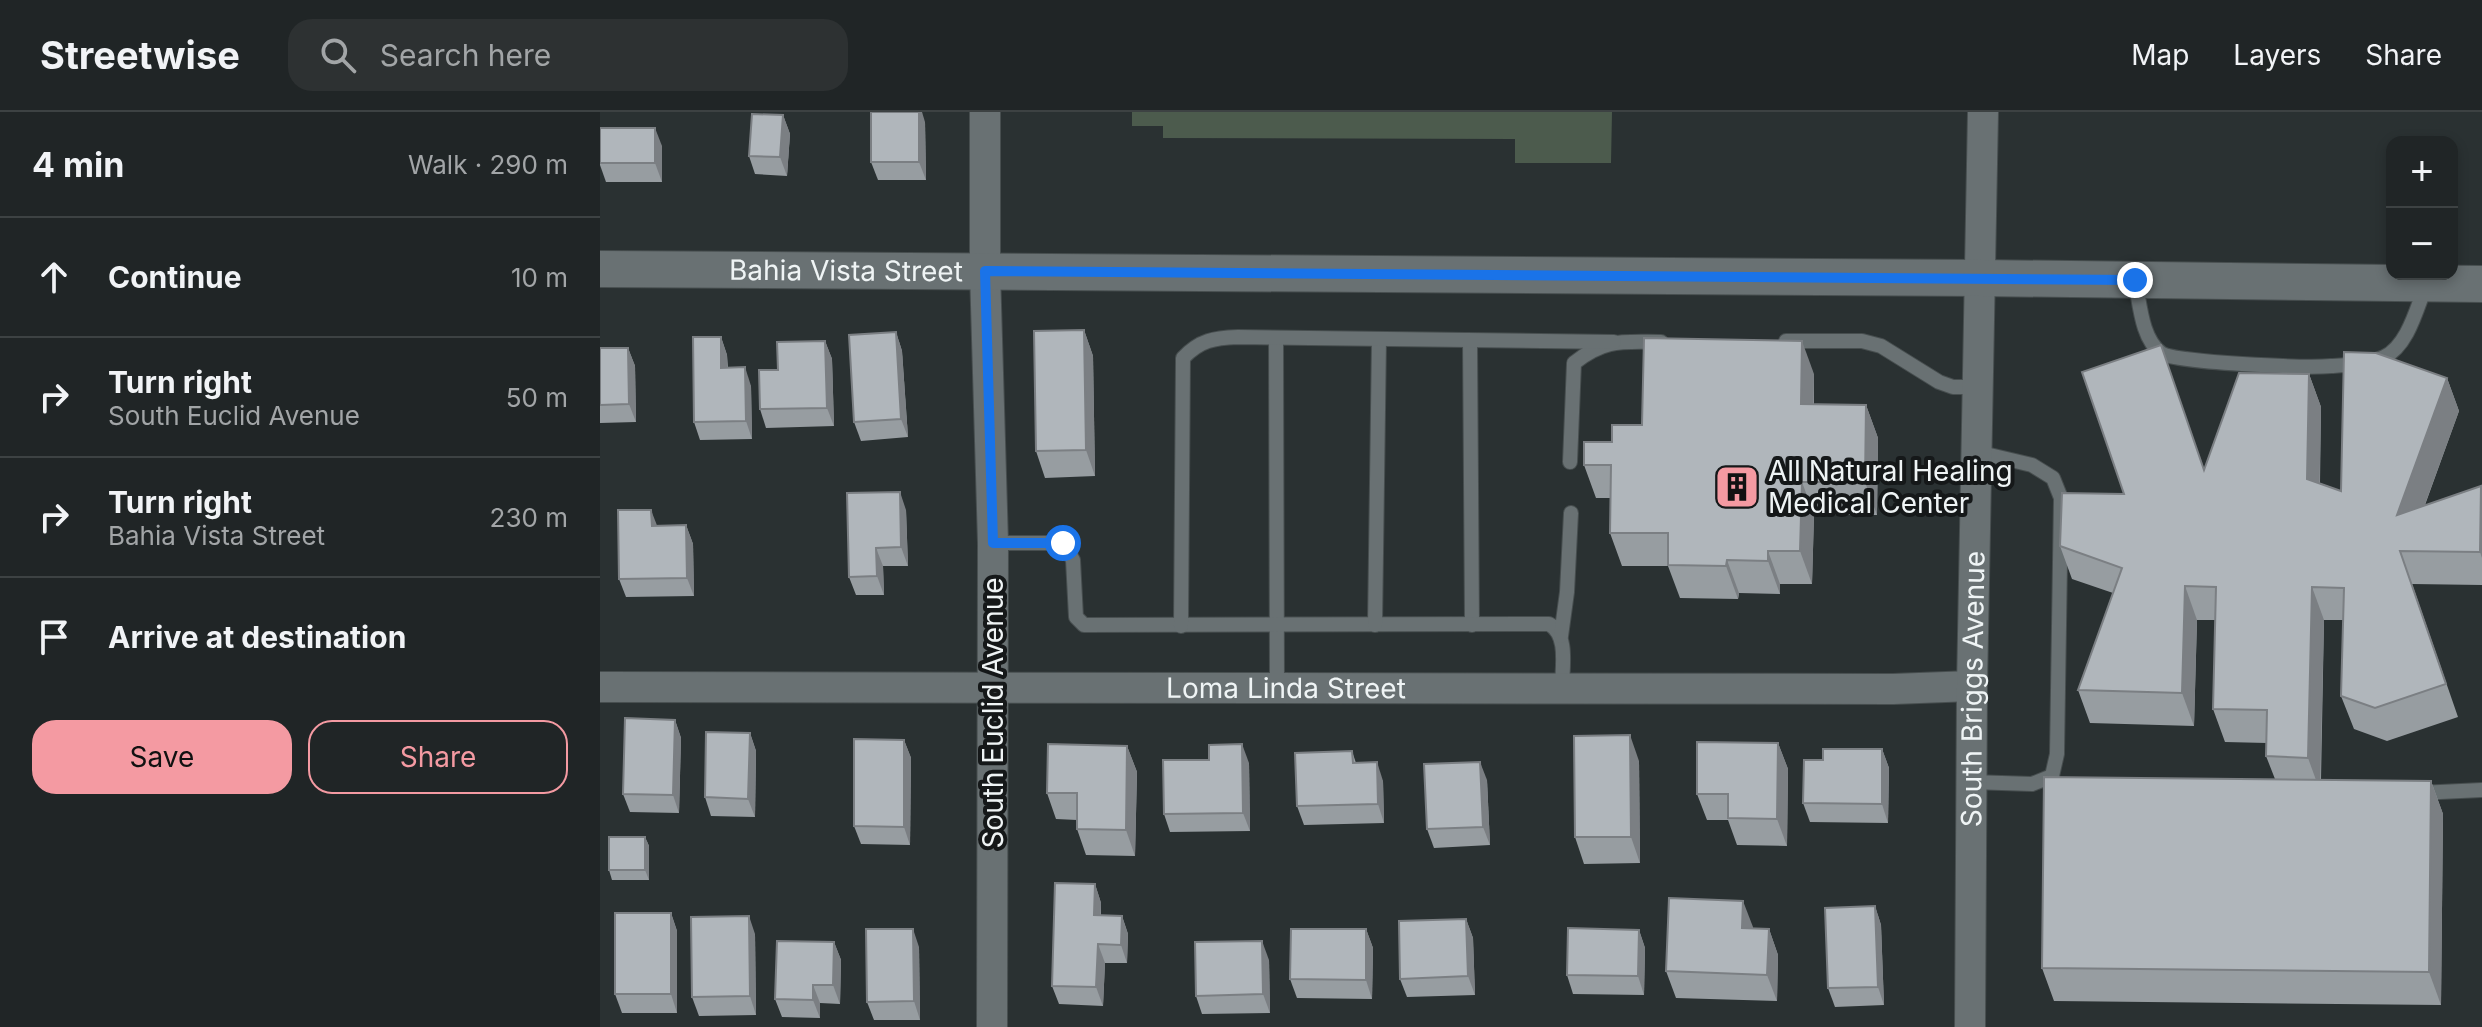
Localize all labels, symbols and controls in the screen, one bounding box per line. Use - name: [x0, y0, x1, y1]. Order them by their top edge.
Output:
- search box: [288, 19, 848, 91]
- text: Streetwise: [40, 32, 240, 78]
- icon: search: [316, 33, 360, 77]
- text: Search here: [380, 37, 551, 73]
- text: Map: [2131, 38, 2189, 72]
- text: Layers: [2233, 38, 2321, 72]
- text: Share: [2365, 38, 2442, 72]
- map controls: [2386, 136, 2458, 280]
- button: +: [2386, 136, 2458, 208]
- text: 4 min: [32, 144, 124, 185]
- text: Walk · 290 m: [408, 149, 568, 180]
- button: −: [2386, 208, 2458, 280]
- street label: Bahia Vista Street: [729, 253, 963, 288]
- icon: ahead: [32, 255, 76, 299]
- text: Continue: [108, 259, 242, 295]
- text: 10 m: [511, 262, 568, 293]
- route end: [2117, 262, 2153, 298]
- text: Turn right: [108, 364, 252, 400]
- icon: right: [32, 375, 76, 419]
- text: 50 m: [506, 382, 568, 413]
- text: South Euclid Avenue: [108, 400, 360, 431]
- place label: All Natural Healing Medical Center: [1768, 454, 2013, 520]
- building icon: All Natural Healing Medical Center: [1713, 463, 1761, 511]
- text: Turn right: [108, 484, 252, 520]
- icon: right: [32, 495, 76, 539]
- text: 230 m: [490, 502, 568, 533]
- text: Bahia Vista Street: [108, 520, 325, 551]
- route start: [1045, 525, 1081, 561]
- street label: South Briggs Avenue: [1954, 550, 1992, 827]
- street label: South Euclid Avenue: [976, 577, 1010, 849]
- icon: arrive: [32, 615, 76, 659]
- text: Arrive at destination: [108, 619, 406, 655]
- street label: Loma Linda Street: [1166, 671, 1406, 705]
- button: Save: [32, 720, 292, 794]
- button: Share: [308, 720, 568, 794]

